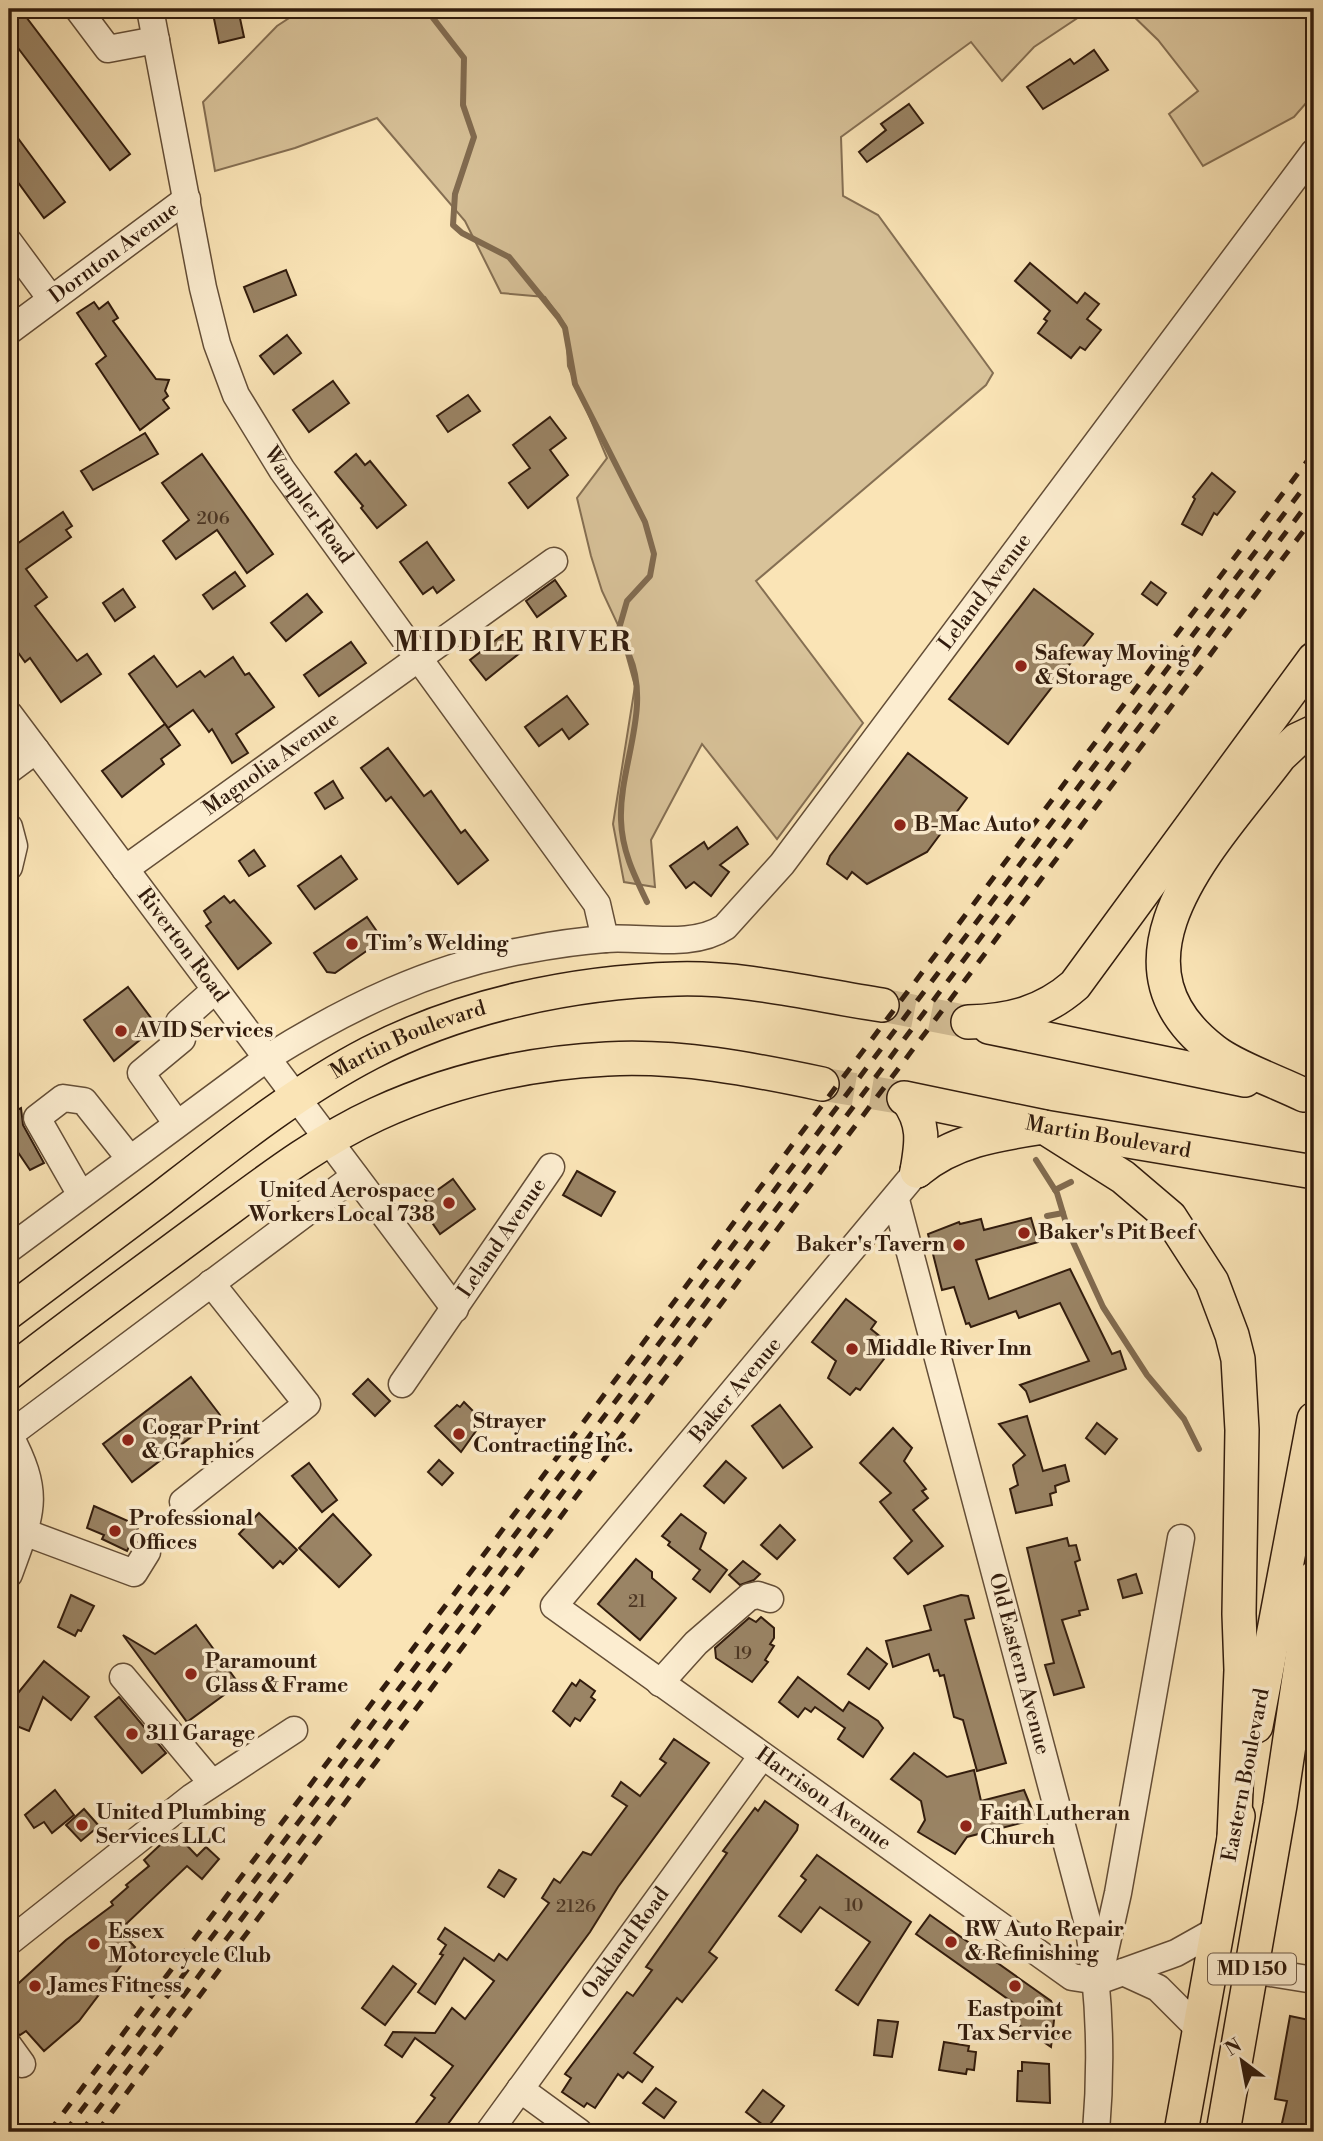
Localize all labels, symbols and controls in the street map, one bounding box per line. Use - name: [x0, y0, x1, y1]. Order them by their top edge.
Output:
- street label: Dornton Avenue: [44, 196, 184, 310]
- street label: Wampler Road: [257, 441, 359, 569]
- house number: 206: [196, 507, 230, 530]
- street label: Leland Avenue: [933, 528, 1037, 656]
- district label: MIDDLE RIVER: [394, 625, 632, 660]
- place label: Safeway Moving & Storage: [1035, 641, 1191, 691]
- marker: Safeway Moving & Storage: [1013, 658, 1029, 674]
- street label: Magnolia Avenue: [198, 706, 345, 822]
- place label: B-Mac Auto: [914, 812, 1032, 838]
- marker: B-Mac Auto: [892, 817, 908, 833]
- street label: Riverton Road: [131, 883, 234, 1008]
- place label: Tim’s Welding: [366, 931, 509, 957]
- marker: Tim’s Welding: [344, 936, 360, 952]
- street label: Martin Boulevard: [326, 995, 489, 1085]
- place label: AVID Services: [134, 1018, 273, 1044]
- marker: AVID Services: [113, 1023, 129, 1039]
- street label: Martin Boulevard: [1023, 1110, 1193, 1164]
- street label: Leland Avenue: [452, 1173, 552, 1303]
- place label: United Aerospace Workers Local 738: [247, 1178, 435, 1228]
- marker: United Aerospace Workers Local 738: [441, 1195, 457, 1211]
- place label: Baker's Pit Beef: [1038, 1220, 1198, 1246]
- marker: Baker's Pit Beef: [1016, 1225, 1032, 1241]
- place label: Baker's Tavern: [796, 1232, 945, 1258]
- marker: Baker's Tavern: [951, 1237, 967, 1253]
- street label: Baker Avenue: [684, 1332, 788, 1449]
- place label: Middle River Inn: [866, 1336, 1032, 1362]
- marker: Middle River Inn: [844, 1341, 860, 1357]
- place label: Strayer Contracting Inc.: [473, 1409, 633, 1459]
- place label: Cogar Print & Graphics: [142, 1415, 260, 1465]
- marker: Strayer Contracting Inc.: [451, 1426, 467, 1442]
- marker: Cogar Print & Graphics: [120, 1432, 136, 1448]
- place label: Professional Offices: [129, 1506, 253, 1556]
- marker: Professional Offices: [107, 1523, 123, 1539]
- street label: Old Eastern Avenue: [983, 1570, 1056, 1758]
- house number: 21: [628, 1590, 646, 1613]
- house number: 19: [734, 1642, 752, 1665]
- place label: Paramount Glass & Frame: [205, 1649, 348, 1699]
- marker: Paramount Glass & Frame: [183, 1666, 199, 1682]
- street label: Eastern Boulevard: [1216, 1686, 1276, 1864]
- place label: 311 Garage: [146, 1721, 255, 1747]
- marker: 311 Garage: [124, 1726, 140, 1742]
- street label: Harrison Avenue: [751, 1742, 896, 1856]
- place label: United Plumbing Services LLC: [96, 1800, 267, 1850]
- place label: Faith Lutheran Church: [980, 1801, 1130, 1851]
- marker: United Plumbing Services LLC: [74, 1817, 90, 1833]
- marker: Faith Lutheran Church: [958, 1818, 974, 1834]
- street label: Oakland Road: [576, 1882, 675, 2005]
- house number: 10: [844, 1894, 864, 1917]
- house number: 2126: [556, 1895, 596, 1918]
- place label: RW Auto Repair & Refinishing: [965, 1917, 1124, 1967]
- place label: Essex Motorcycle Club: [108, 1919, 271, 1969]
- marker: RW Auto Repair & Refinishing: [943, 1934, 959, 1950]
- marker: Essex Motorcycle Club: [86, 1936, 102, 1952]
- road number: MD 150: [1208, 1954, 1296, 1984]
- place label: James Fitness: [46, 1973, 182, 1999]
- marker: James Fitness: [27, 1978, 43, 1994]
- marker: Eastpoint Tax Service: [1007, 1978, 1023, 1994]
- place label: Eastpoint Tax Service: [958, 1997, 1072, 2047]
- north arrow: [1208, 2025, 1278, 2096]
- text: N: [1221, 2033, 1246, 2062]

